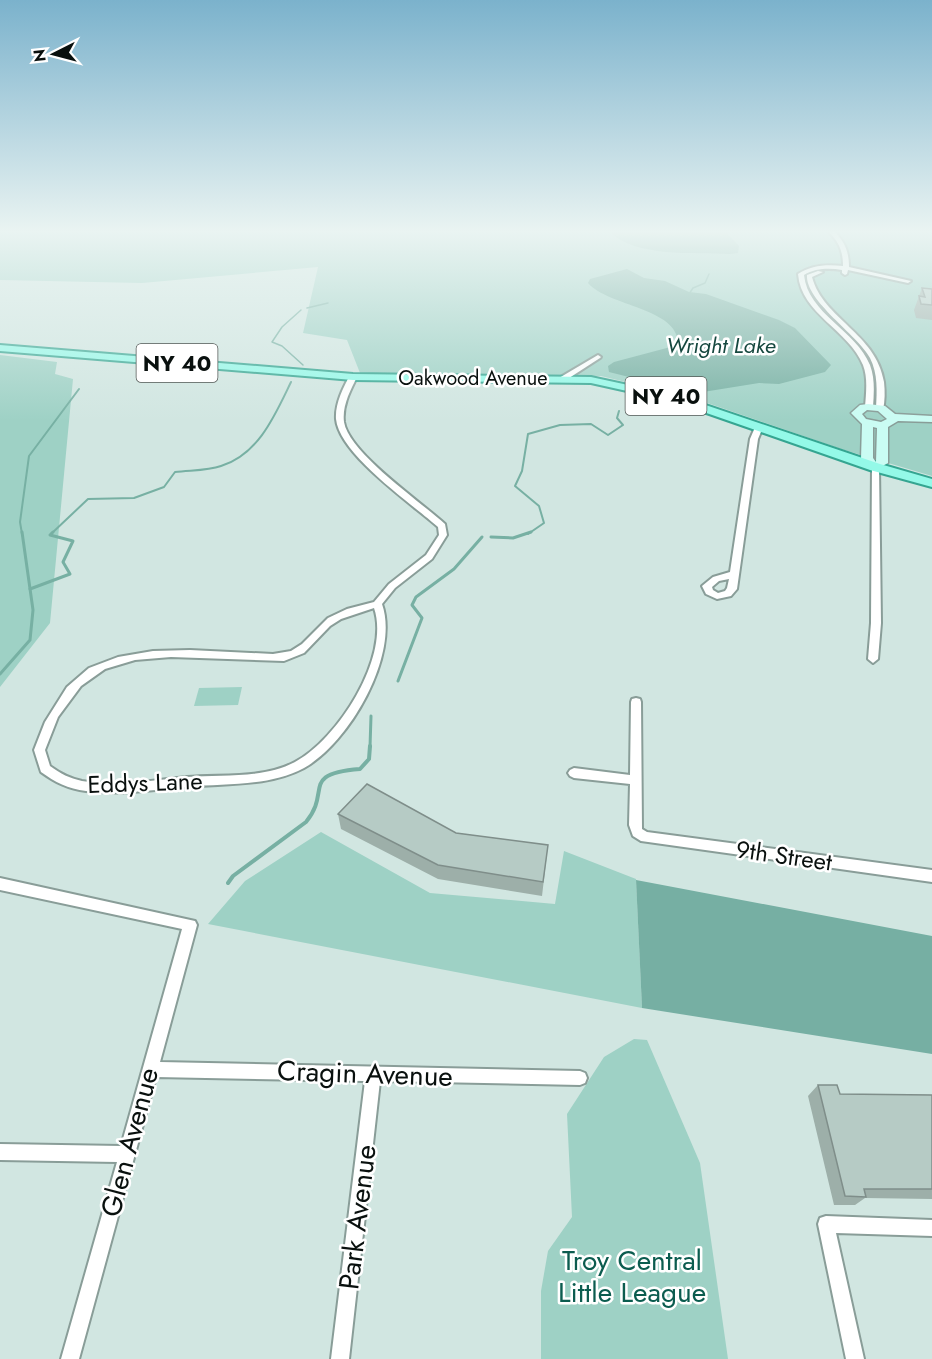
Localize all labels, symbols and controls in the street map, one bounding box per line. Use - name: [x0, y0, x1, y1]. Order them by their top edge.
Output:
- north arrow: [24, 24, 84, 84]
- text: N: [27, 48, 52, 63]
- water label: Wright Lake: [666, 329, 776, 361]
- road number: NY 40: [136, 344, 218, 382]
- street label: Oakwood Avenue: [398, 364, 548, 393]
- road number: NY 40: [626, 377, 706, 415]
- street label: Eddys Lane: [87, 763, 203, 802]
- street label: 9th Street: [734, 831, 835, 880]
- street label: Cragin Avenue: [276, 1050, 454, 1097]
- street label: Glen Avenue: [90, 1063, 169, 1221]
- street label: Park Avenue: [328, 1142, 387, 1292]
- park label: Troy Central Little League: [558, 1240, 706, 1313]

